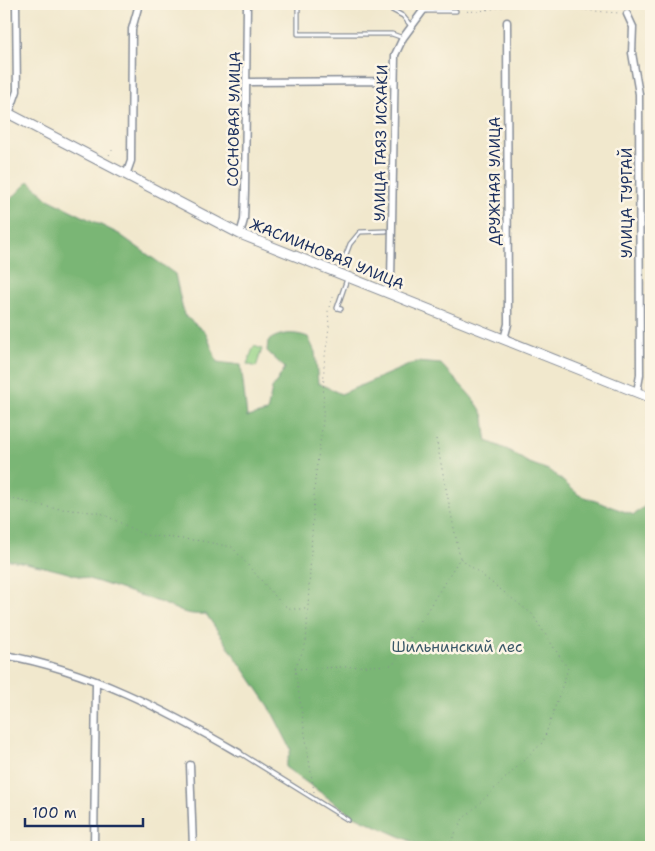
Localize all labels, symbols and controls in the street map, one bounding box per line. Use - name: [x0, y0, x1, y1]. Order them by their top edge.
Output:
- street label: СОСНОВАЯ УЛИЦА: [223, 51, 245, 187]
- street label: УЛИЦА ГАЯЗ ИСХАКИ: [370, 64, 392, 222]
- street label: ДРУЖНАЯ УЛИЦА: [485, 116, 505, 245]
- street label: УЛИЦА ТУРГАЙ: [616, 148, 637, 258]
- street label: ЖАСМИНОВАЯ УЛИЦА: [247, 214, 407, 294]
- park label: Шильнинский лес: [391, 637, 523, 657]
- scale bar: [25, 796, 142, 828]
- text: 100 m: [32, 803, 77, 823]

